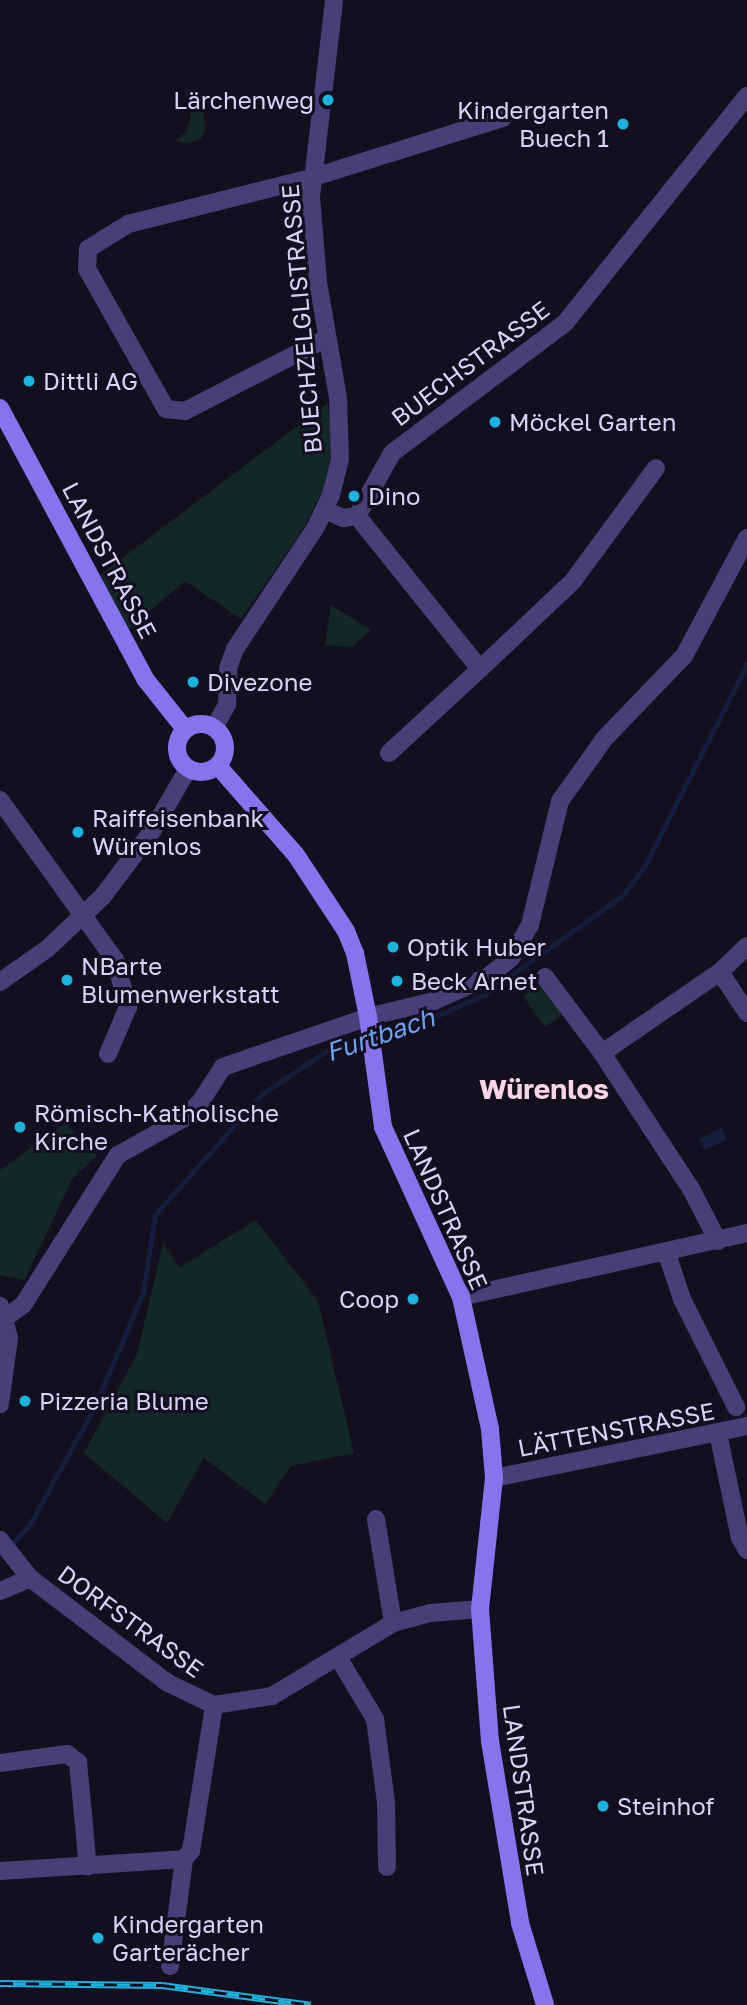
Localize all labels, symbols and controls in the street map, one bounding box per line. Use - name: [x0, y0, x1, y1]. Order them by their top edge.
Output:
- place label: Lärchenweg: [173, 86, 314, 114]
- marker: Lärchenweg: [320, 92, 336, 108]
- place label: Kindergarten Buech 1: [457, 96, 609, 152]
- marker: Kindergarten Buech 1: [615, 116, 631, 132]
- street label: BUECHZELGLISTRASSE: [275, 183, 327, 455]
- street label: BUECHSTRASSE: [385, 294, 555, 432]
- place label: Dittli AG: [43, 367, 138, 395]
- marker: Dittli AG: [21, 373, 37, 389]
- place label: Möckel Garten: [509, 408, 676, 436]
- marker: Möckel Garten: [487, 414, 503, 430]
- street label: LANDSTRASSE: [57, 477, 163, 643]
- place label: Dino: [368, 482, 420, 510]
- marker: Dino: [346, 488, 362, 504]
- place label: Divezone: [207, 668, 312, 696]
- marker: Divezone: [185, 674, 201, 690]
- place label: Raiffeisenbank Würenlos: [92, 804, 264, 860]
- marker: Raiffeisenbank Würenlos: [70, 824, 86, 840]
- place label: Optik Huber: [407, 933, 546, 961]
- marker: Optik Huber: [385, 939, 401, 955]
- place label: NBarte Blumenwerkstatt: [81, 952, 280, 1008]
- place label: Beck Arnet: [411, 967, 537, 995]
- marker: NBarte Blumenwerkstatt: [59, 972, 75, 988]
- marker: Beck Arnet: [389, 973, 405, 989]
- water label: Furtbach: [321, 1002, 439, 1068]
- district label: Würenlos: [479, 1072, 609, 1106]
- place label: Römisch-Katholische Kirche: [34, 1099, 279, 1155]
- marker: Römisch-Katholische Kirche: [12, 1119, 28, 1135]
- street label: LANDSTRASSE: [398, 1124, 494, 1294]
- place label: Coop: [339, 1285, 399, 1313]
- marker: Coop: [405, 1291, 421, 1307]
- place label: Pizzeria Blume: [39, 1387, 209, 1415]
- marker: Pizzeria Blume: [17, 1393, 33, 1409]
- street label: LÄTTENSTRASSE: [515, 1396, 717, 1462]
- street label: DORFSTRASSE: [53, 1559, 209, 1683]
- street label: LANDSTRASSE: [498, 1702, 550, 1878]
- place label: Steinhof: [617, 1792, 714, 1820]
- marker: Steinhof: [595, 1798, 611, 1814]
- place label: Kindergarten Garterächer: [112, 1910, 264, 1966]
- marker: Kindergarten Garterächer: [90, 1930, 106, 1946]

